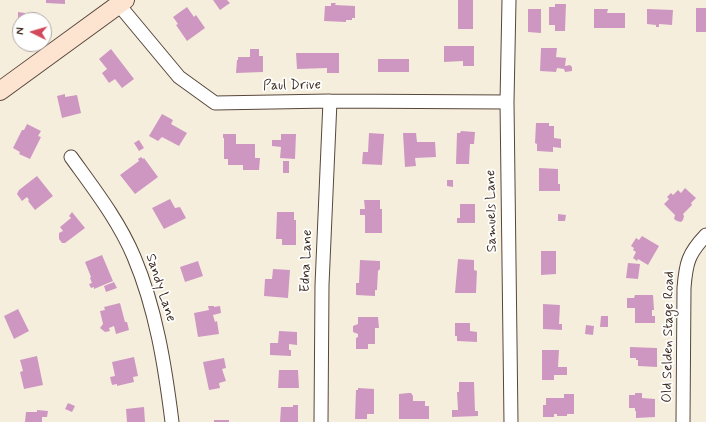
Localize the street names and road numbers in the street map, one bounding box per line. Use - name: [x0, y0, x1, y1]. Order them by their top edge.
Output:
- street label: Paul Drive: [263, 77, 321, 95]
- street label: Samuels Lane: [483, 170, 501, 252]
- street label: Edna Lane: [298, 229, 316, 293]
- street label: Sandy Lane: [141, 252, 179, 324]
- street label: Old Selden Stage Road: [659, 271, 679, 403]

